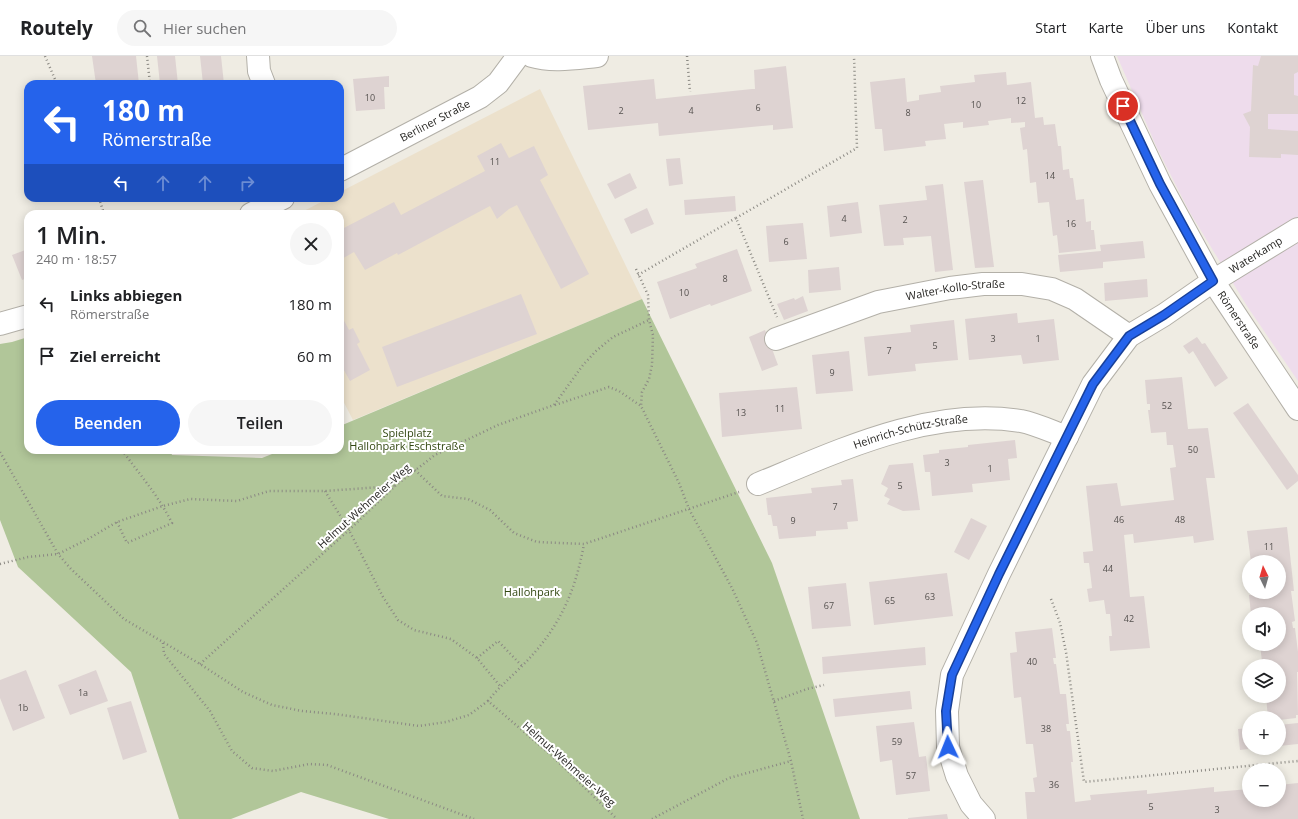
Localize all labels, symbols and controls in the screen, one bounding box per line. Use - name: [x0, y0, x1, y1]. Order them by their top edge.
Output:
- search box: [117, 10, 397, 46]
- text: Routely: [20, 15, 93, 41]
- icon: search: [131, 17, 153, 39]
- text: Hier suchen: [163, 18, 247, 38]
- text: Start: [1035, 18, 1067, 37]
- text: Karte: [1089, 18, 1123, 37]
- text: Über uns: [1145, 18, 1205, 37]
- text: Kontakt: [1227, 18, 1278, 37]
- pin: [1106, 89, 1140, 123]
- text: 180 m: [102, 91, 185, 129]
- house number: 10: [365, 91, 375, 104]
- house number: 12: [1016, 94, 1026, 107]
- icon: arrive: [1112, 95, 1134, 117]
- icon: left: [36, 96, 88, 148]
- street label: Berliner Straße: [397, 96, 472, 145]
- house number: 10: [971, 98, 981, 111]
- house number: 6: [755, 101, 761, 114]
- house number: 2: [618, 104, 624, 117]
- house number: 4: [688, 104, 694, 117]
- house number: 8: [905, 106, 911, 119]
- text: Römerstraße: [102, 127, 212, 151]
- house number: 11: [490, 155, 500, 168]
- house number: 14: [1045, 169, 1055, 182]
- icon: left: [110, 172, 132, 194]
- icon: ahead: [152, 172, 174, 194]
- icon: ahead: [194, 172, 216, 194]
- icon: right: [236, 172, 258, 194]
- house number: 4: [841, 212, 847, 225]
- house number: 2: [902, 213, 908, 226]
- house number: 16: [1066, 217, 1076, 230]
- text: 1 Min.: [36, 218, 107, 251]
- button: close: [290, 223, 332, 265]
- street label: Waterkamp: [1226, 232, 1285, 276]
- house number: 6: [783, 235, 789, 248]
- text: 240 m · 18:57: [36, 250, 117, 268]
- house number: 8: [722, 272, 728, 285]
- street label: Walter-Kollo-Straße: [904, 276, 1005, 303]
- text: Links abbiegen: [70, 285, 182, 305]
- house number: 10: [679, 286, 689, 299]
- street label: Römerstraße: [1215, 288, 1264, 352]
- icon: left: [36, 293, 58, 315]
- text: 180 m: [288, 294, 332, 314]
- text: Römerstraße: [70, 305, 149, 323]
- house number: 3: [990, 332, 996, 345]
- house number: 1: [1035, 332, 1041, 345]
- house number: 5: [932, 339, 938, 352]
- house number: 7: [886, 344, 892, 357]
- icon: arrive: [36, 345, 58, 367]
- text: Ziel erreicht: [70, 346, 161, 366]
- text: 60 m: [297, 346, 332, 366]
- house number: 9: [829, 366, 835, 379]
- house number: 52: [1162, 399, 1172, 412]
- button: Beenden: [36, 400, 180, 446]
- button: Teilen: [188, 400, 332, 446]
- house number: 11: [775, 402, 785, 415]
- house number: 13: [736, 406, 746, 419]
- street label: Heinrich-Schütz-Straße: [851, 411, 968, 452]
- park label: Spielplatz Hallohpark Eschstraße: [349, 425, 465, 453]
- house number: 50: [1188, 443, 1198, 456]
- house number: 3: [944, 456, 950, 469]
- street label: Helmut-Wehmeier-Weg: [314, 460, 413, 551]
- house number: 1: [987, 462, 993, 475]
- house number: 5: [897, 479, 903, 492]
- house number: 7: [832, 500, 838, 513]
- house number: 46: [1114, 513, 1124, 526]
- house number: 48: [1175, 513, 1185, 526]
- house number: 9: [790, 514, 796, 527]
- house number: 11: [1264, 540, 1274, 553]
- north arrow: [1242, 555, 1286, 599]
- map controls: [1242, 555, 1286, 807]
- house number: 44: [1103, 562, 1113, 575]
- park label: Hallohpark: [504, 584, 560, 599]
- house number: 63: [925, 590, 935, 603]
- house number: 65: [885, 594, 895, 607]
- house number: 67: [824, 599, 834, 612]
- button: sound: [1242, 607, 1286, 651]
- house number: 42: [1124, 612, 1134, 625]
- house number: 40: [1027, 655, 1037, 668]
- button: layers: [1242, 659, 1286, 703]
- house number: 1a: [78, 686, 88, 699]
- house number: 1b: [18, 701, 28, 714]
- button: +: [1242, 711, 1286, 755]
- street label: Helmut-Wehmeier-Weg: [520, 718, 619, 809]
- house number: 38: [1041, 722, 1051, 735]
- position arrow: [927, 726, 969, 768]
- house number: 59: [892, 735, 902, 748]
- button: −: [1242, 763, 1286, 807]
- house number: 57: [906, 769, 916, 782]
- house number: 36: [1049, 778, 1059, 791]
- house number: 5: [1148, 800, 1154, 813]
- house number: 3: [1214, 803, 1220, 816]

